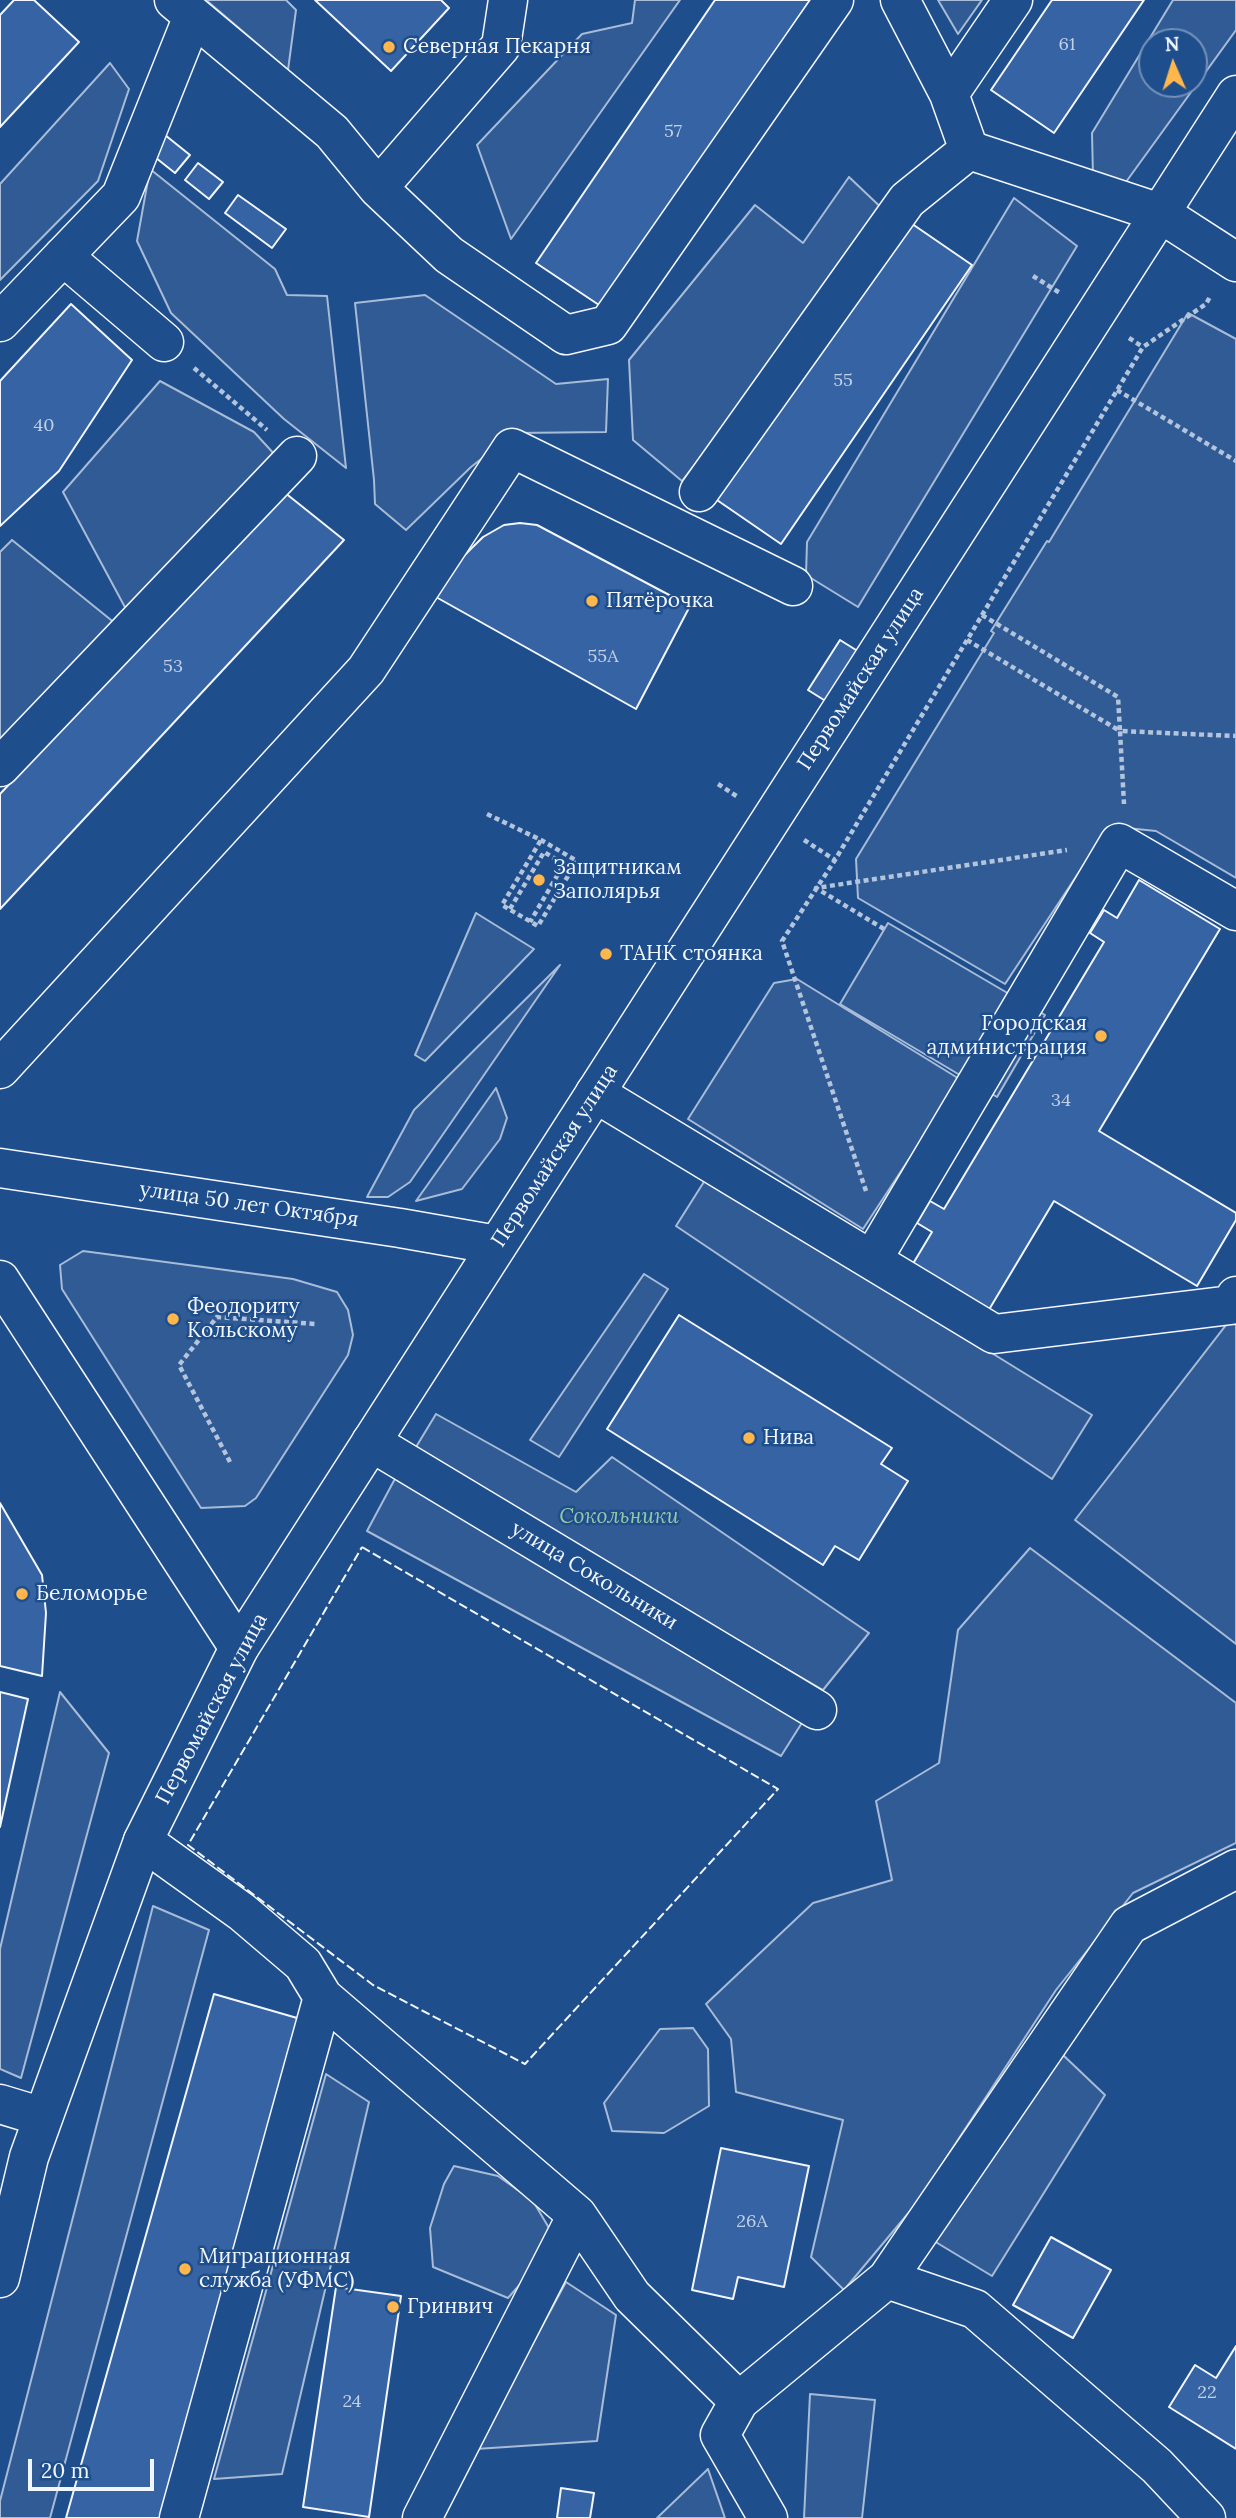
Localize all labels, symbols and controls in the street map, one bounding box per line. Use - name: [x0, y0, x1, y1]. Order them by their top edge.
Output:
- north arrow: [1138, 28, 1208, 98]
- text: N: [1164, 32, 1180, 56]
- place label: Северная Пекарня: [403, 34, 591, 60]
- house number: 61: [1059, 34, 1075, 56]
- marker: Северная Пекарня: [381, 39, 397, 55]
- house number: 57: [664, 121, 682, 143]
- house number: 55: [833, 370, 853, 392]
- house number: 40: [34, 415, 54, 437]
- street label: Первомайская улица: [792, 583, 930, 775]
- place label: Пятёрочка: [606, 588, 714, 614]
- marker: Пятёрочка: [584, 593, 600, 609]
- house number: 55А: [588, 646, 618, 668]
- house number: 53: [163, 656, 183, 678]
- place label: Защитникам Заполярья: [553, 855, 682, 905]
- marker: Защитникам Заполярья: [531, 872, 547, 888]
- place label: ТАНК стоянка: [620, 941, 763, 967]
- marker: ТАНК стоянка: [598, 946, 614, 962]
- place label: Городская администрация: [926, 1011, 1087, 1061]
- marker: Городская администрация: [1093, 1028, 1109, 1044]
- street label: Первомайская улица: [486, 1060, 624, 1252]
- house number: 34: [1051, 1090, 1071, 1112]
- street label: улица 50 лет Октября: [138, 1177, 360, 1233]
- place label: Феодориту Кольскому: [187, 1294, 300, 1344]
- marker: Феодориту Кольскому: [165, 1311, 181, 1327]
- place label: Нива: [763, 1425, 814, 1451]
- marker: Нива: [741, 1430, 757, 1446]
- park label: Сокольники: [559, 1504, 679, 1530]
- street label: улица Сокольники: [506, 1516, 682, 1636]
- place label: Беломорье: [36, 1581, 148, 1607]
- marker: Беломорье: [14, 1586, 30, 1602]
- street label: Первомайская улица: [151, 1609, 273, 1809]
- house number: 26А: [736, 2211, 768, 2233]
- place label: Миграционная служба (УФМС): [199, 2244, 354, 2294]
- marker: Миграционная служба (УФМС): [177, 2261, 193, 2277]
- place label: Гринвич: [407, 2294, 493, 2320]
- marker: Гринвич: [385, 2299, 401, 2315]
- house number: 22: [1197, 2382, 1217, 2404]
- house number: 24: [342, 2391, 362, 2413]
- scale bar: [32, 2444, 158, 2488]
- text: 20 m: [41, 2457, 90, 2484]

